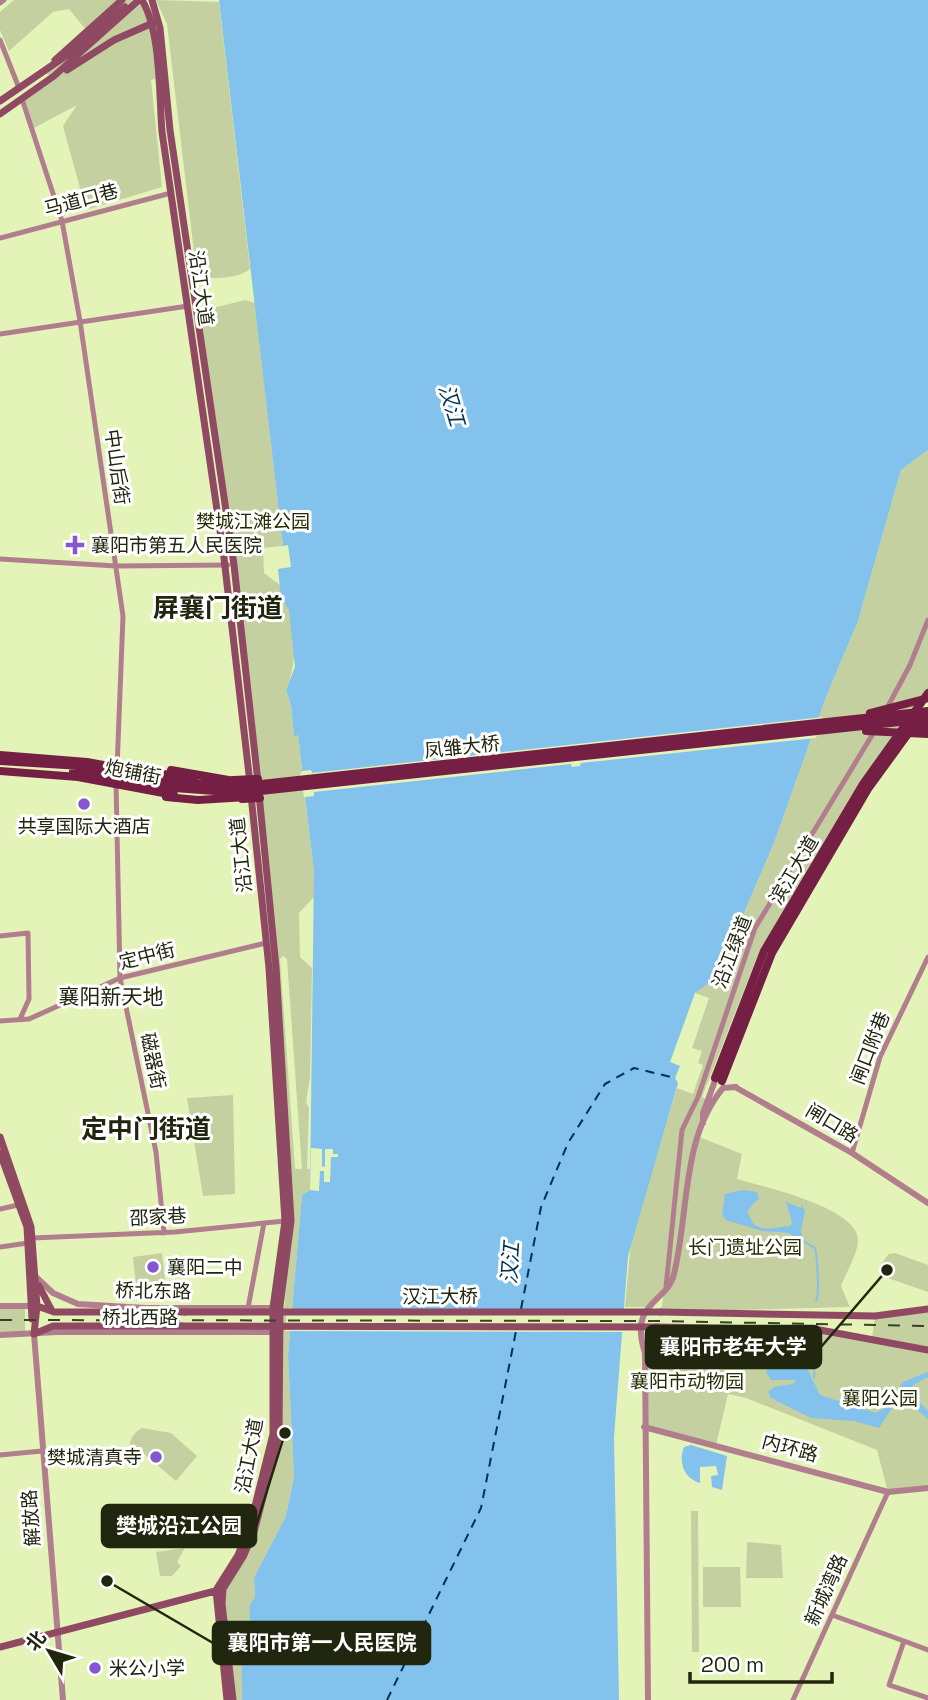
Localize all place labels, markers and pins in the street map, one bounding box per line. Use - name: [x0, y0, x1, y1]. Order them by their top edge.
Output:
- place label: 襄阳市第五人民医院: [91, 533, 262, 558]
- marker: 襄阳市第五人民医院: [65, 535, 85, 555]
- marker: 共享国际大酒店: [76, 796, 92, 812]
- place label: 共享国际大酒店: [17, 814, 151, 839]
- place label: 襄阳二中: [167, 1255, 243, 1280]
- marker: 襄阳二中: [145, 1259, 161, 1275]
- callout: 襄阳市老年大学: [646, 1326, 821, 1368]
- place label: 樊城清真寺: [47, 1445, 142, 1470]
- marker: 樊城清真寺: [148, 1449, 164, 1465]
- callout: 樊城沿江公园: [102, 1505, 256, 1547]
- callout: 襄阳市第一人民医院: [213, 1622, 430, 1664]
- place label: 米公小学: [109, 1656, 185, 1681]
- marker: 米公小学: [87, 1660, 103, 1676]

